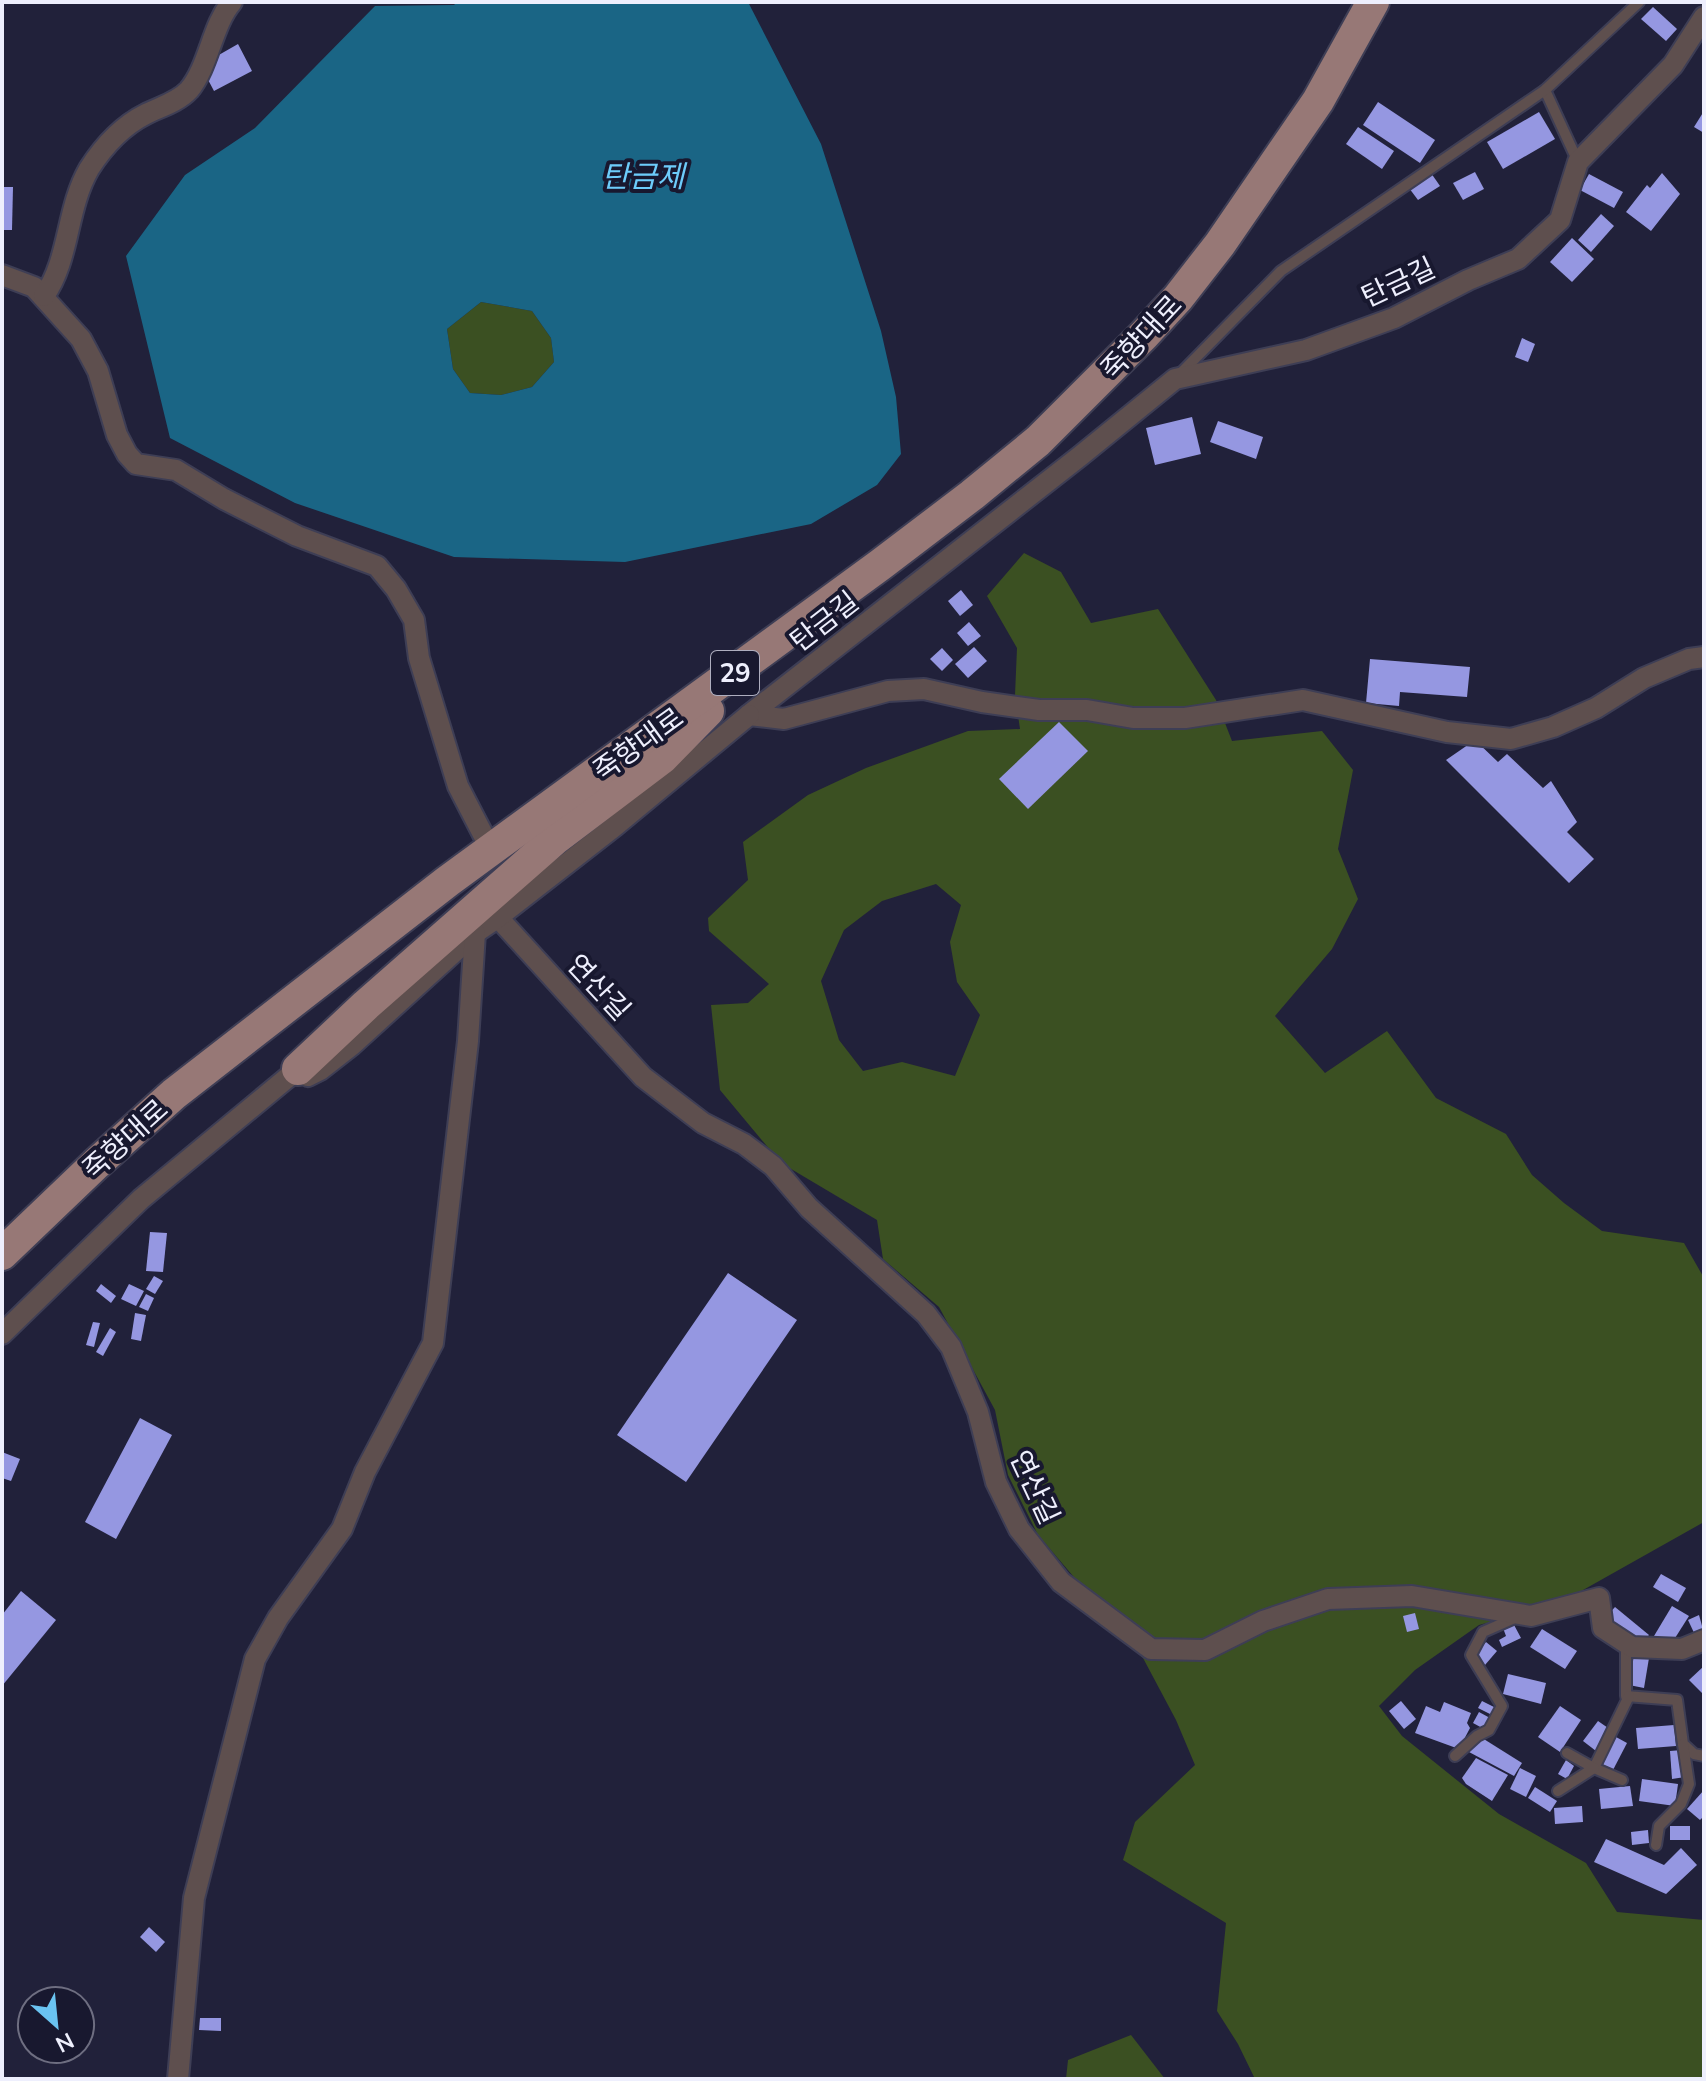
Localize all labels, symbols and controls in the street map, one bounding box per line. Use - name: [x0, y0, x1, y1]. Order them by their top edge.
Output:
- water label: 탄금제: [602, 157, 688, 195]
- street label: 탄금길: [1355, 249, 1440, 314]
- street label: 죽향대로: [1093, 287, 1189, 386]
- street label: 탄금길: [782, 583, 865, 658]
- road number: 29: [711, 651, 759, 695]
- street label: 죽향대로: [586, 699, 690, 788]
- street label: 연산길: [560, 946, 639, 1027]
- street label: 죽향대로: [75, 1091, 175, 1186]
- street label: 연산길: [1003, 1444, 1068, 1529]
- north arrow: [16, 1985, 96, 2065]
- text: N: [51, 2027, 79, 2059]

